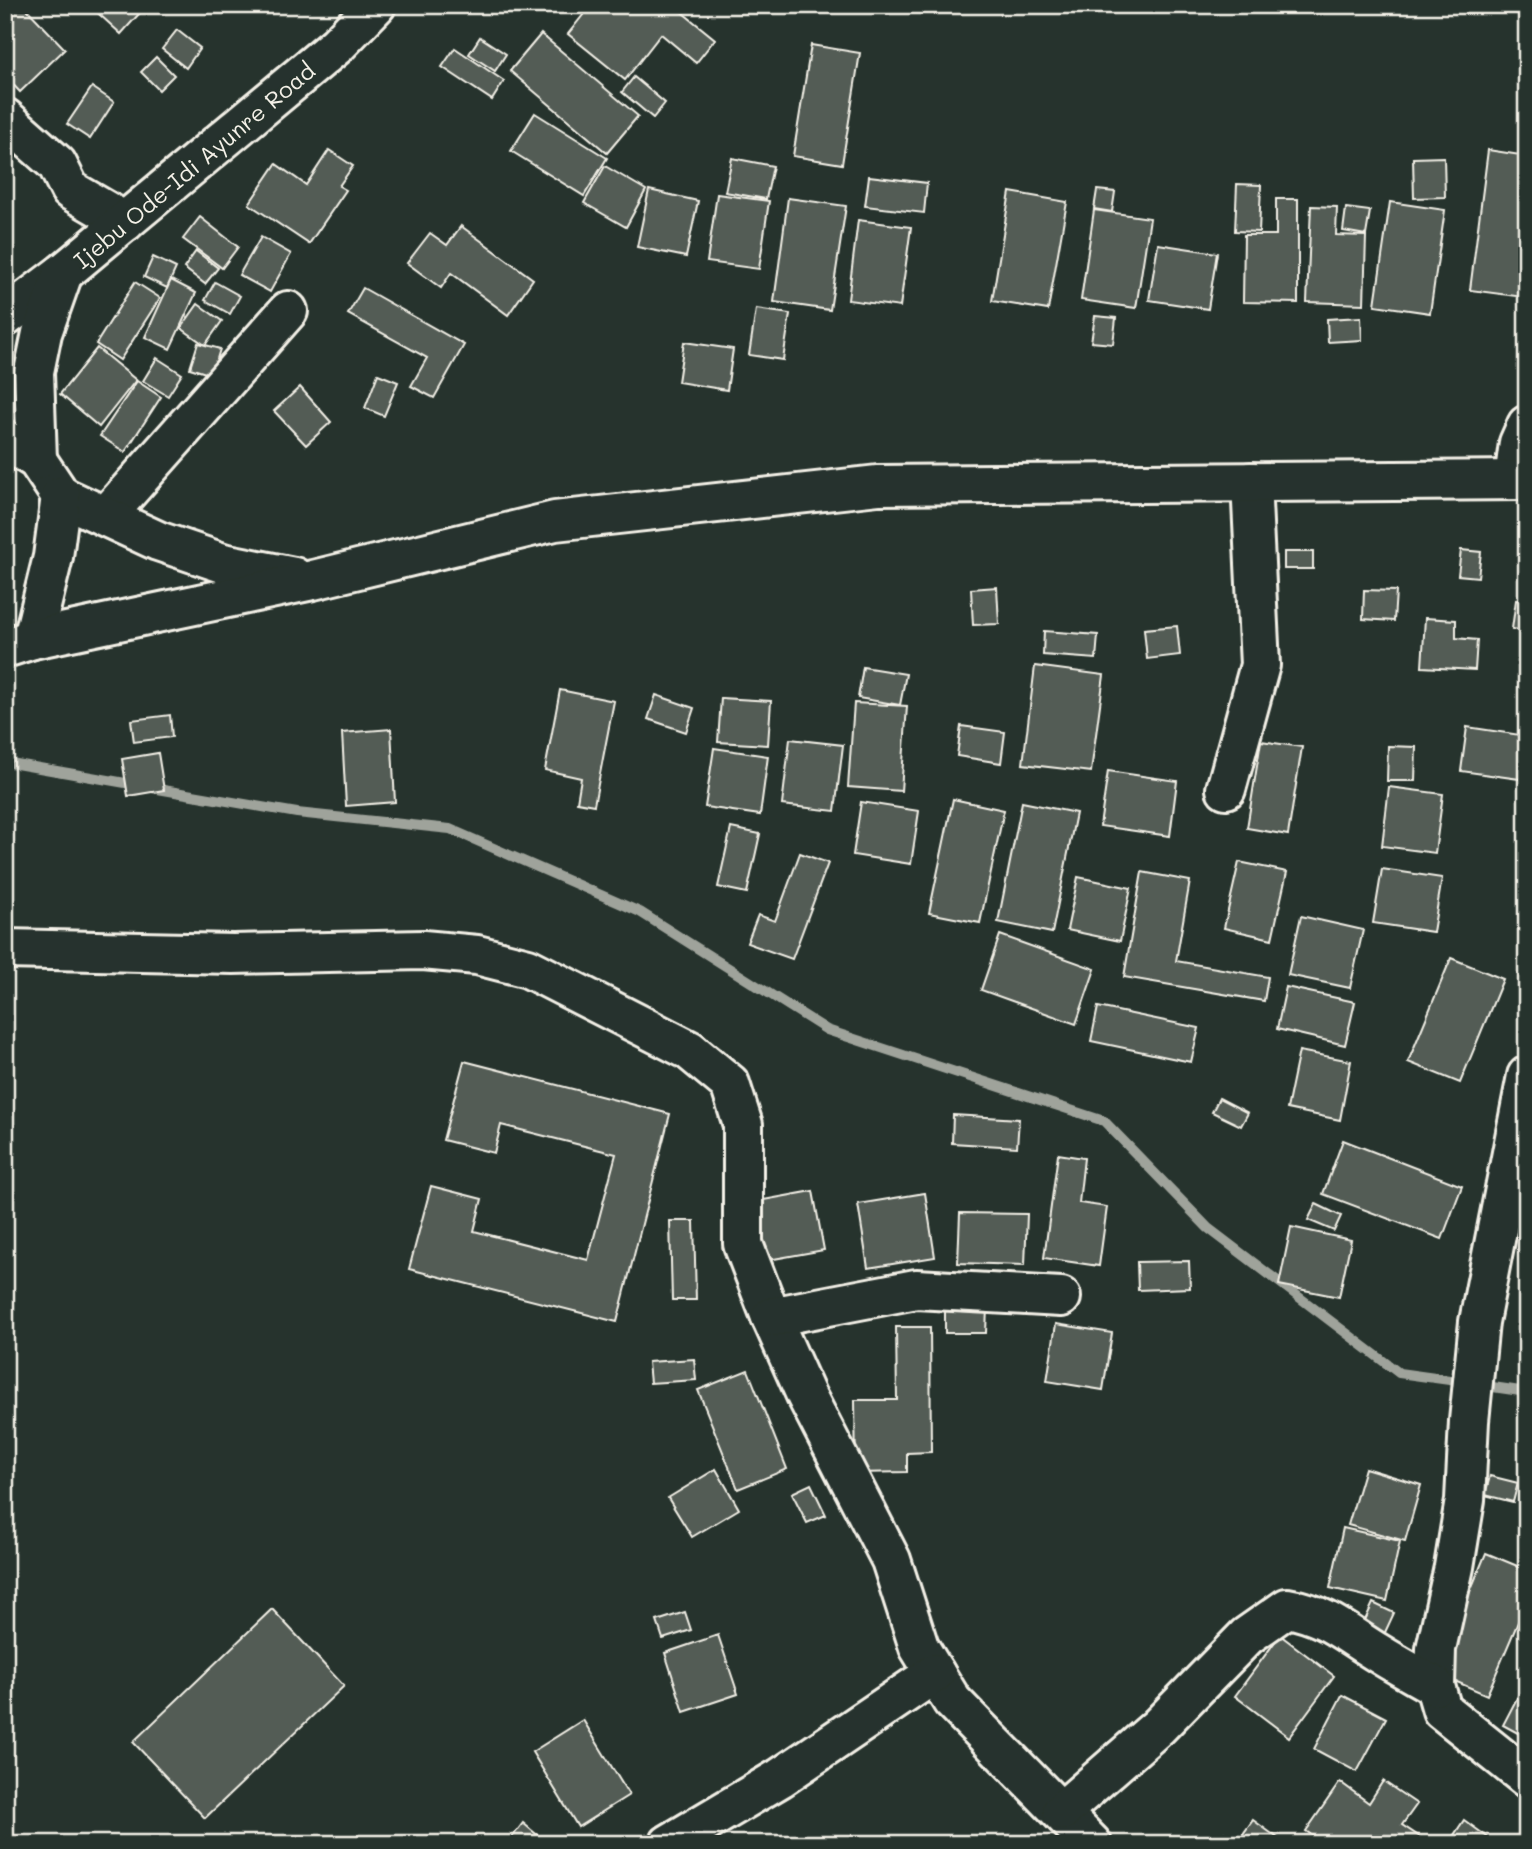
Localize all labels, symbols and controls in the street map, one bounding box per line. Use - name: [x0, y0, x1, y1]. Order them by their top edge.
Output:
- street label: Ijebu Ode-Idi Ayunre Road: [67, 55, 321, 275]

